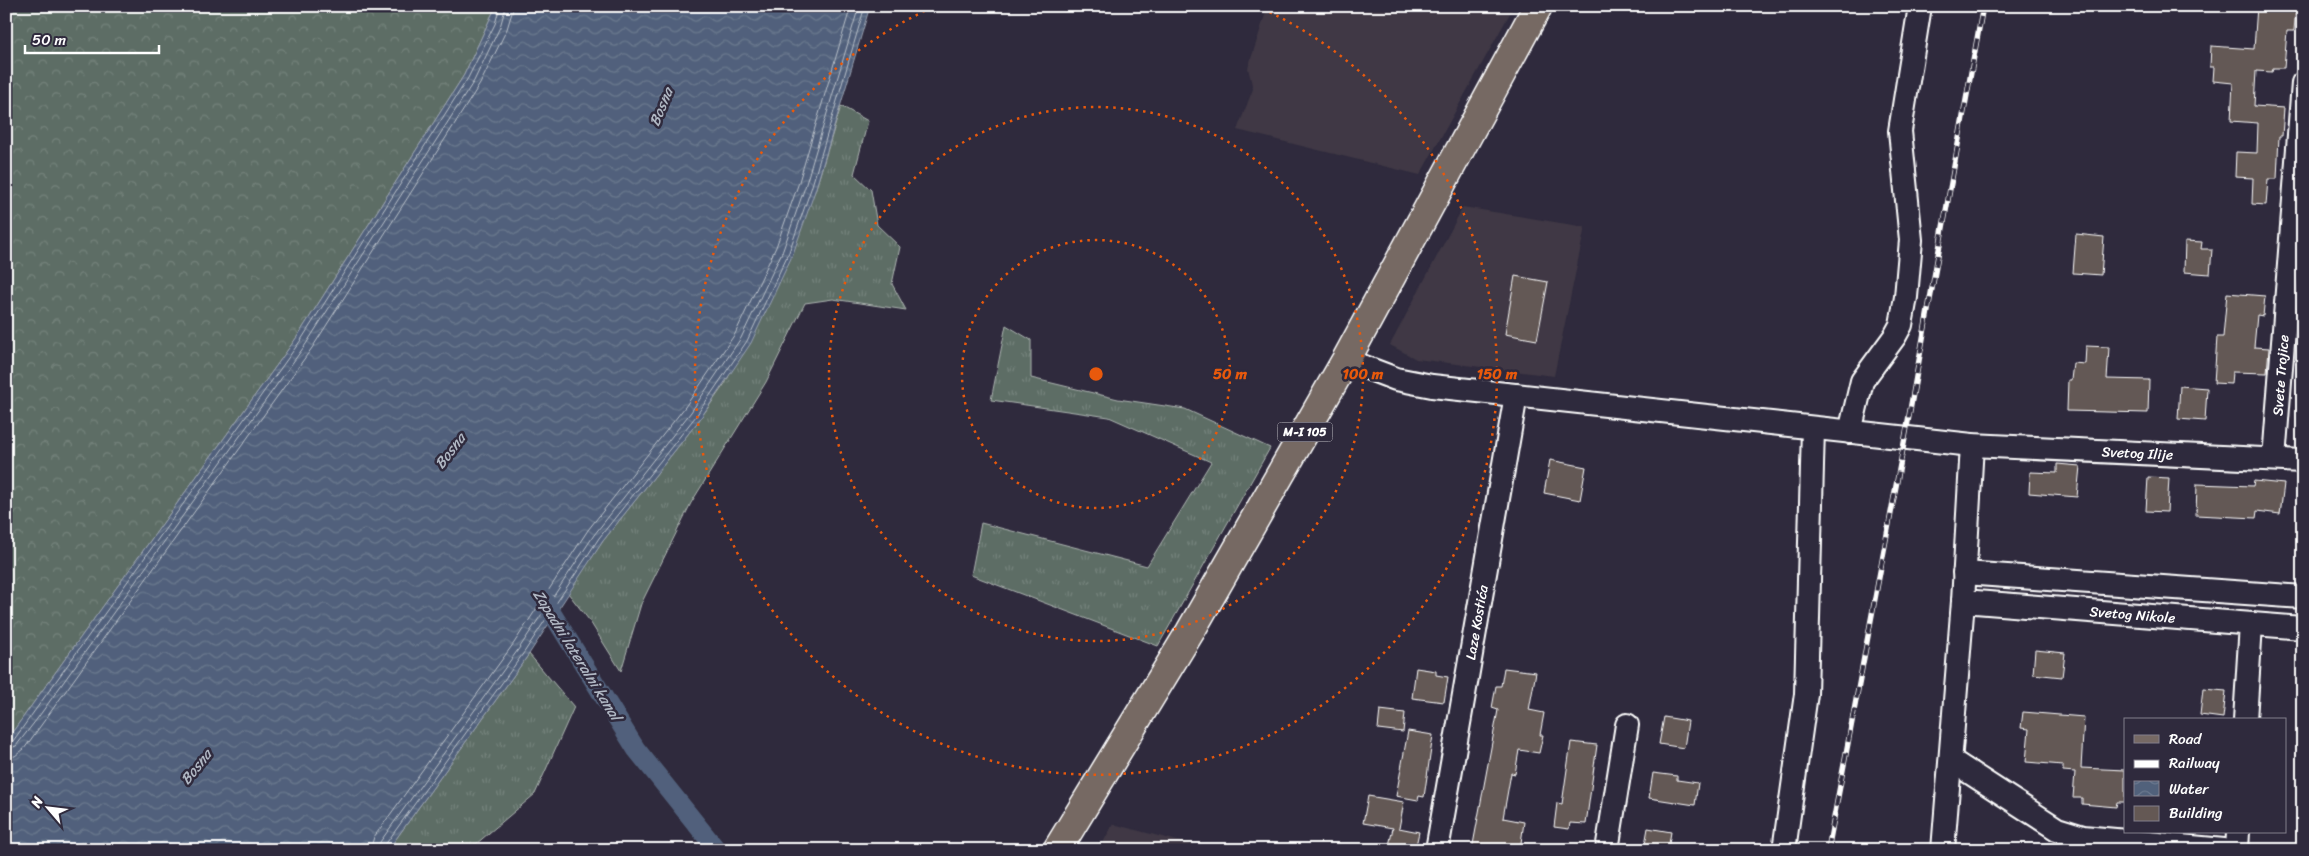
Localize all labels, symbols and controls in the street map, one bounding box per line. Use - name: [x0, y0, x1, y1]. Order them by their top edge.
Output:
- scale bar: [25, 22, 159, 54]
- text: 50 m: [32, 27, 67, 53]
- water label: Bosna: [642, 81, 681, 130]
- street label: Svete Trojice: [2265, 334, 2297, 417]
- text: 50 m: [1213, 361, 1248, 387]
- text: 100 m: [1343, 361, 1384, 387]
- text: 150 m: [1477, 361, 1518, 387]
- centre of rings: [1087, 365, 1105, 383]
- road number: M-I 105: [1278, 422, 1332, 442]
- water label: Bosna: [428, 425, 474, 475]
- street label: Svetog Ilije: [2101, 439, 2174, 468]
- street label: Laze Kostića: [1458, 582, 1496, 662]
- water label: Zapadni lateralni kanal: [526, 584, 630, 729]
- street label: Svetog Nikole: [2089, 599, 2176, 631]
- legend: [2124, 718, 2286, 834]
- text: Road: [2169, 726, 2202, 752]
- water label: Bosna: [173, 742, 220, 791]
- text: Railway: [2169, 750, 2220, 776]
- text: Water: [2169, 776, 2209, 802]
- north arrow: [22, 784, 72, 834]
- text: N: [23, 792, 50, 813]
- text: Building: [2169, 800, 2223, 826]

